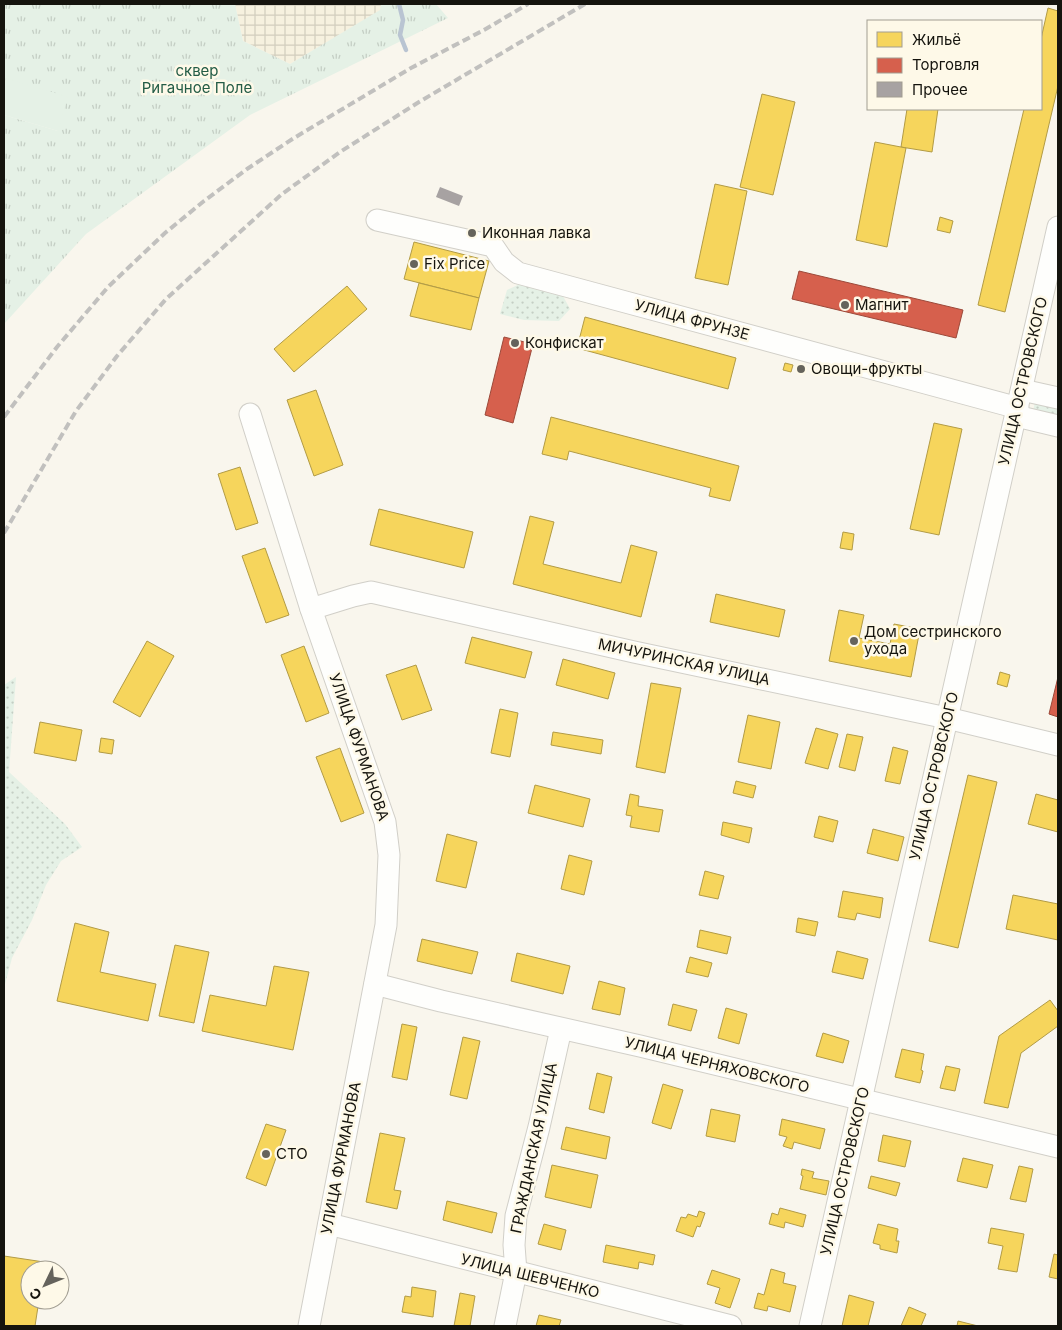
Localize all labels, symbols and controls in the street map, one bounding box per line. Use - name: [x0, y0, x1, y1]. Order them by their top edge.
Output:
- legend: [867, 20, 1042, 110]
- text: Жильё: [912, 30, 961, 49]
- text: Торговля: [912, 55, 979, 74]
- park label: сквер Ригачное Поле: [142, 61, 252, 97]
- text: Прочее: [912, 80, 968, 99]
- place label: Иконная лавка: [482, 223, 591, 242]
- marker: Иконная лавка: [466, 227, 478, 239]
- place label: Fix Price: [424, 254, 485, 273]
- marker: Fix Price: [408, 258, 420, 270]
- street label: УЛИЦА ФРУНЗЕ: [633, 295, 752, 344]
- place label: Магнит: [855, 295, 908, 314]
- street label: УЛИЦА ОСТРОВСКОГО: [994, 295, 1051, 467]
- marker: Магнит: [839, 299, 851, 311]
- place label: Конфискат: [525, 333, 604, 352]
- marker: Конфискат: [509, 337, 521, 349]
- place label: Овощи-фрукты: [811, 359, 922, 378]
- marker: Овощи-фрукты: [795, 363, 807, 375]
- place label: Дом сестринского ухода: [864, 622, 1002, 658]
- street label: МИЧУРИНСКАЯ УЛИЦА: [596, 634, 772, 689]
- marker: Дом сестринского ухода: [848, 635, 860, 647]
- street label: УЛИЦА ФУРМАНОВА: [325, 670, 394, 823]
- street label: УЛИЦА ОСТРОВСКОГО: [905, 690, 962, 862]
- street label: УЛИЦА ЧЕРНЯХОВСКОГО: [623, 1032, 812, 1097]
- street label: ГРАЖДАНСКАЯ УЛИЦА: [506, 1061, 561, 1235]
- street label: УЛИЦА ФУРМАНОВА: [316, 1080, 365, 1236]
- street label: УЛИЦА ОСТРОВСКОГО: [816, 1085, 873, 1257]
- place label: СТО: [276, 1144, 308, 1163]
- marker: СТО: [260, 1148, 272, 1160]
- street label: УЛИЦА ШЕВЧЕНКО: [459, 1249, 601, 1302]
- north arrow: [20, 1260, 70, 1310]
- text: С: [25, 1285, 45, 1304]

